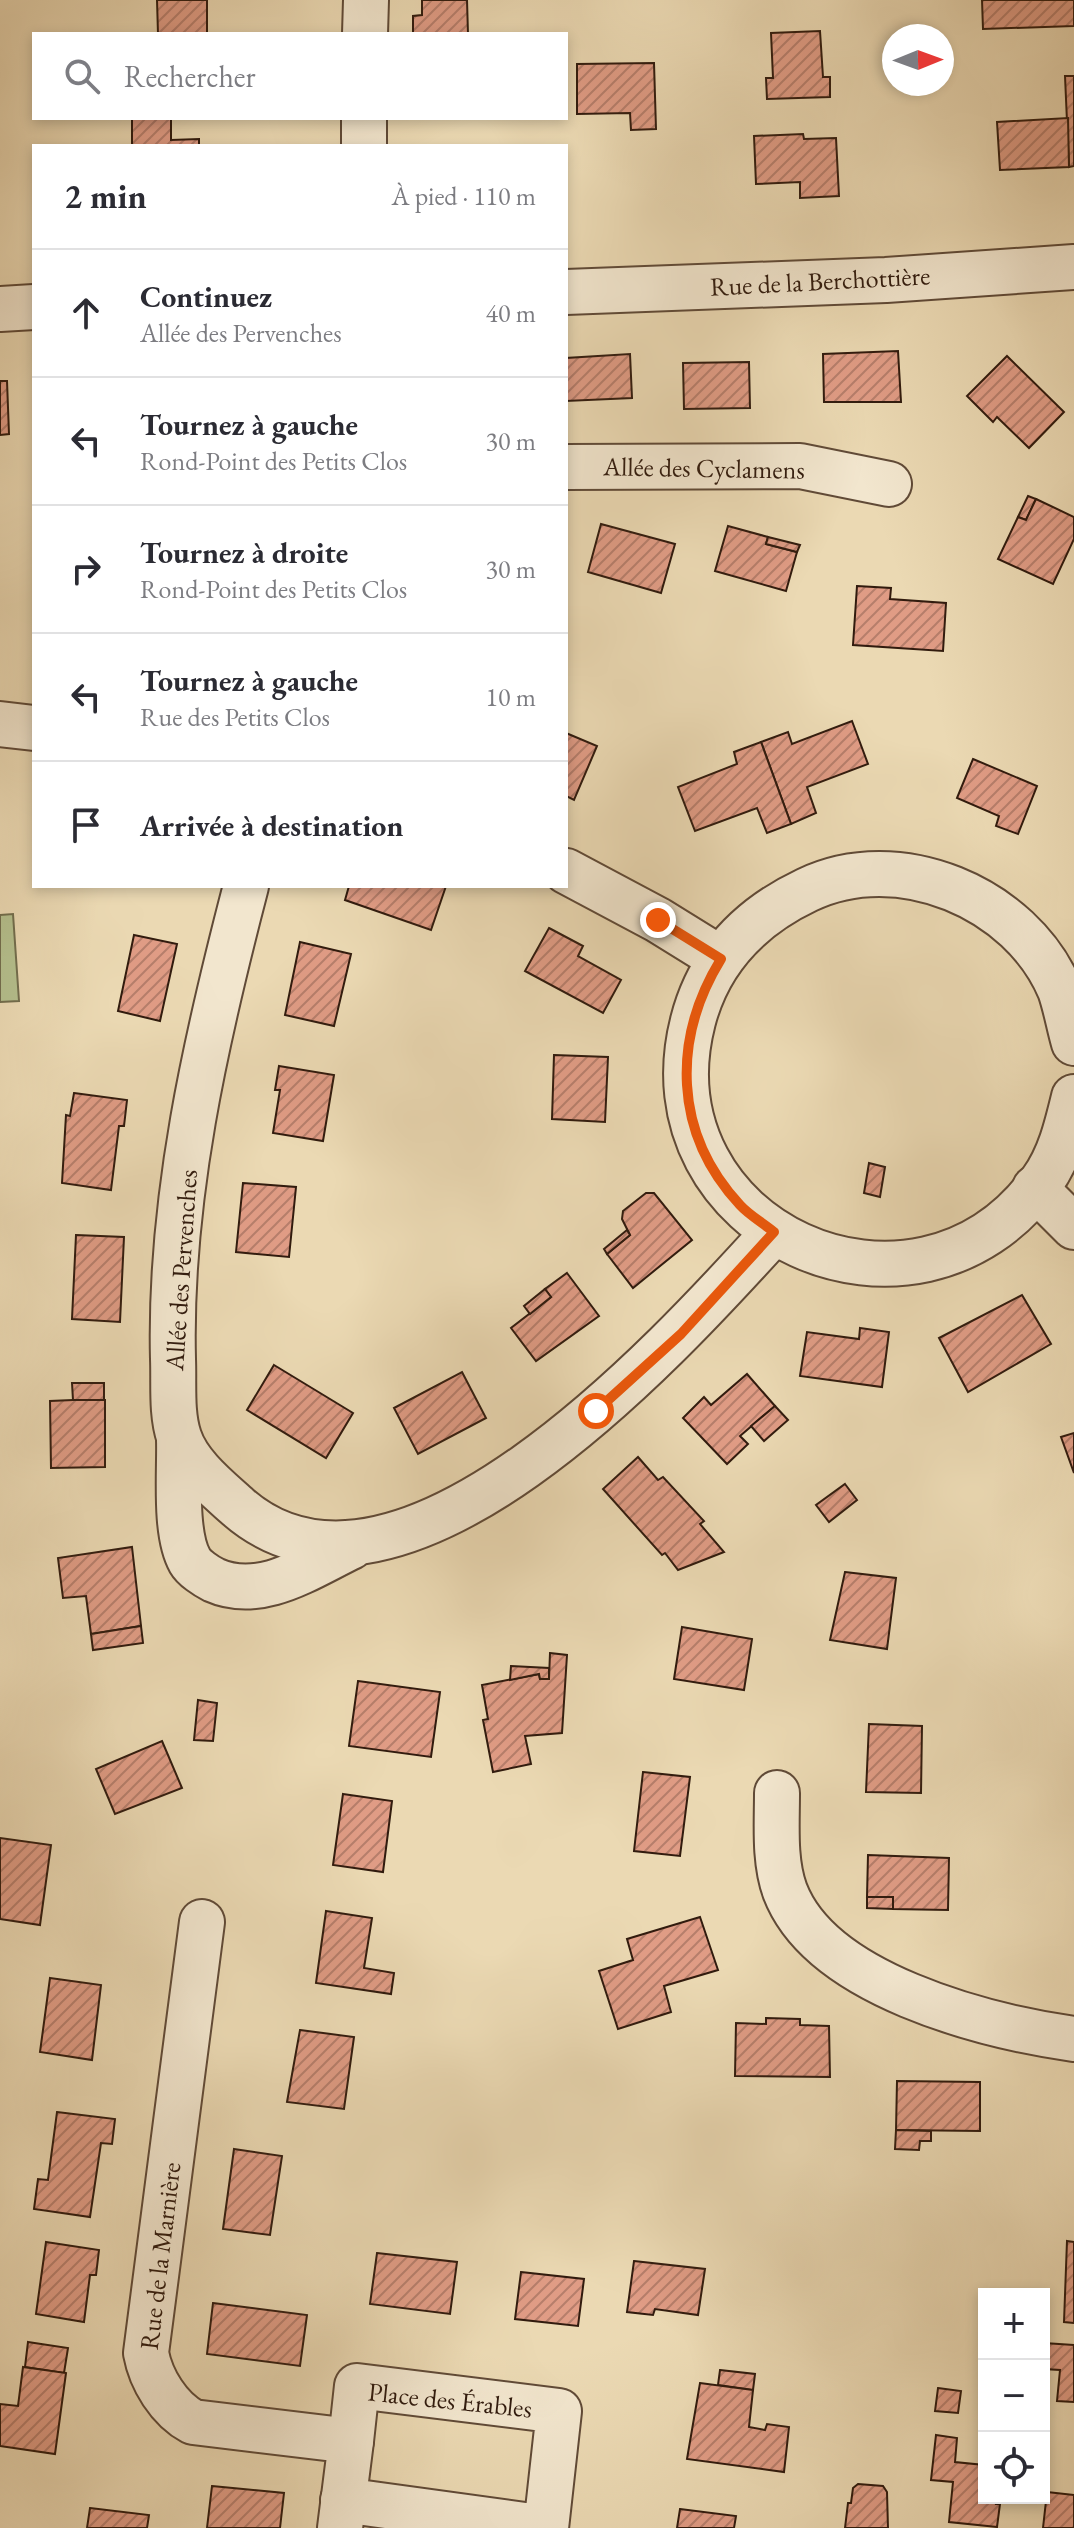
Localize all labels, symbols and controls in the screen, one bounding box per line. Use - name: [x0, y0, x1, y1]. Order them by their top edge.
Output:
- north arrow: [882, 24, 954, 96]
- search box: [32, 32, 568, 120]
- icon: search: [60, 54, 104, 98]
- text: Rechercher: [124, 57, 256, 96]
- text: 2 min: [64, 174, 147, 218]
- text: À pied · 110 m: [391, 179, 536, 213]
- street label: Rue de la Berchottière: [709, 258, 931, 304]
- text: Continuez: [140, 277, 272, 316]
- icon: ahead: [64, 291, 108, 335]
- text: 40 m: [486, 296, 536, 330]
- text: Allée des Pervenches: [140, 316, 342, 350]
- text: Tournez à gauche: [140, 405, 358, 444]
- icon: left: [64, 419, 108, 463]
- text: 30 m: [486, 424, 536, 458]
- text: Rond-Point des Petits Clos: [140, 444, 407, 478]
- street label: Allée des Cyclamens: [602, 449, 805, 487]
- text: Tournez à droite: [140, 533, 348, 572]
- icon: right: [64, 547, 108, 591]
- text: 30 m: [486, 552, 536, 586]
- text: Rond-Point des Petits Clos: [140, 572, 407, 606]
- text: Tournez à gauche: [140, 661, 358, 700]
- icon: left: [64, 675, 108, 719]
- text: 10 m: [486, 680, 536, 714]
- text: Rue des Petits Clos: [140, 700, 330, 734]
- icon: arrive: [64, 803, 108, 847]
- text: Arrivée à destination: [140, 806, 403, 845]
- route end: [640, 902, 676, 938]
- street label: Allée des Pervenches: [157, 1168, 205, 1373]
- route start: [578, 1393, 614, 1429]
- street label: Rue de la Marnière: [132, 2160, 188, 2352]
- map controls: [978, 2288, 1050, 2504]
- button: +: [978, 2288, 1050, 2360]
- button: −: [978, 2360, 1050, 2432]
- street label: Place des Érables: [366, 2374, 534, 2426]
- button: locate: [978, 2432, 1050, 2504]

